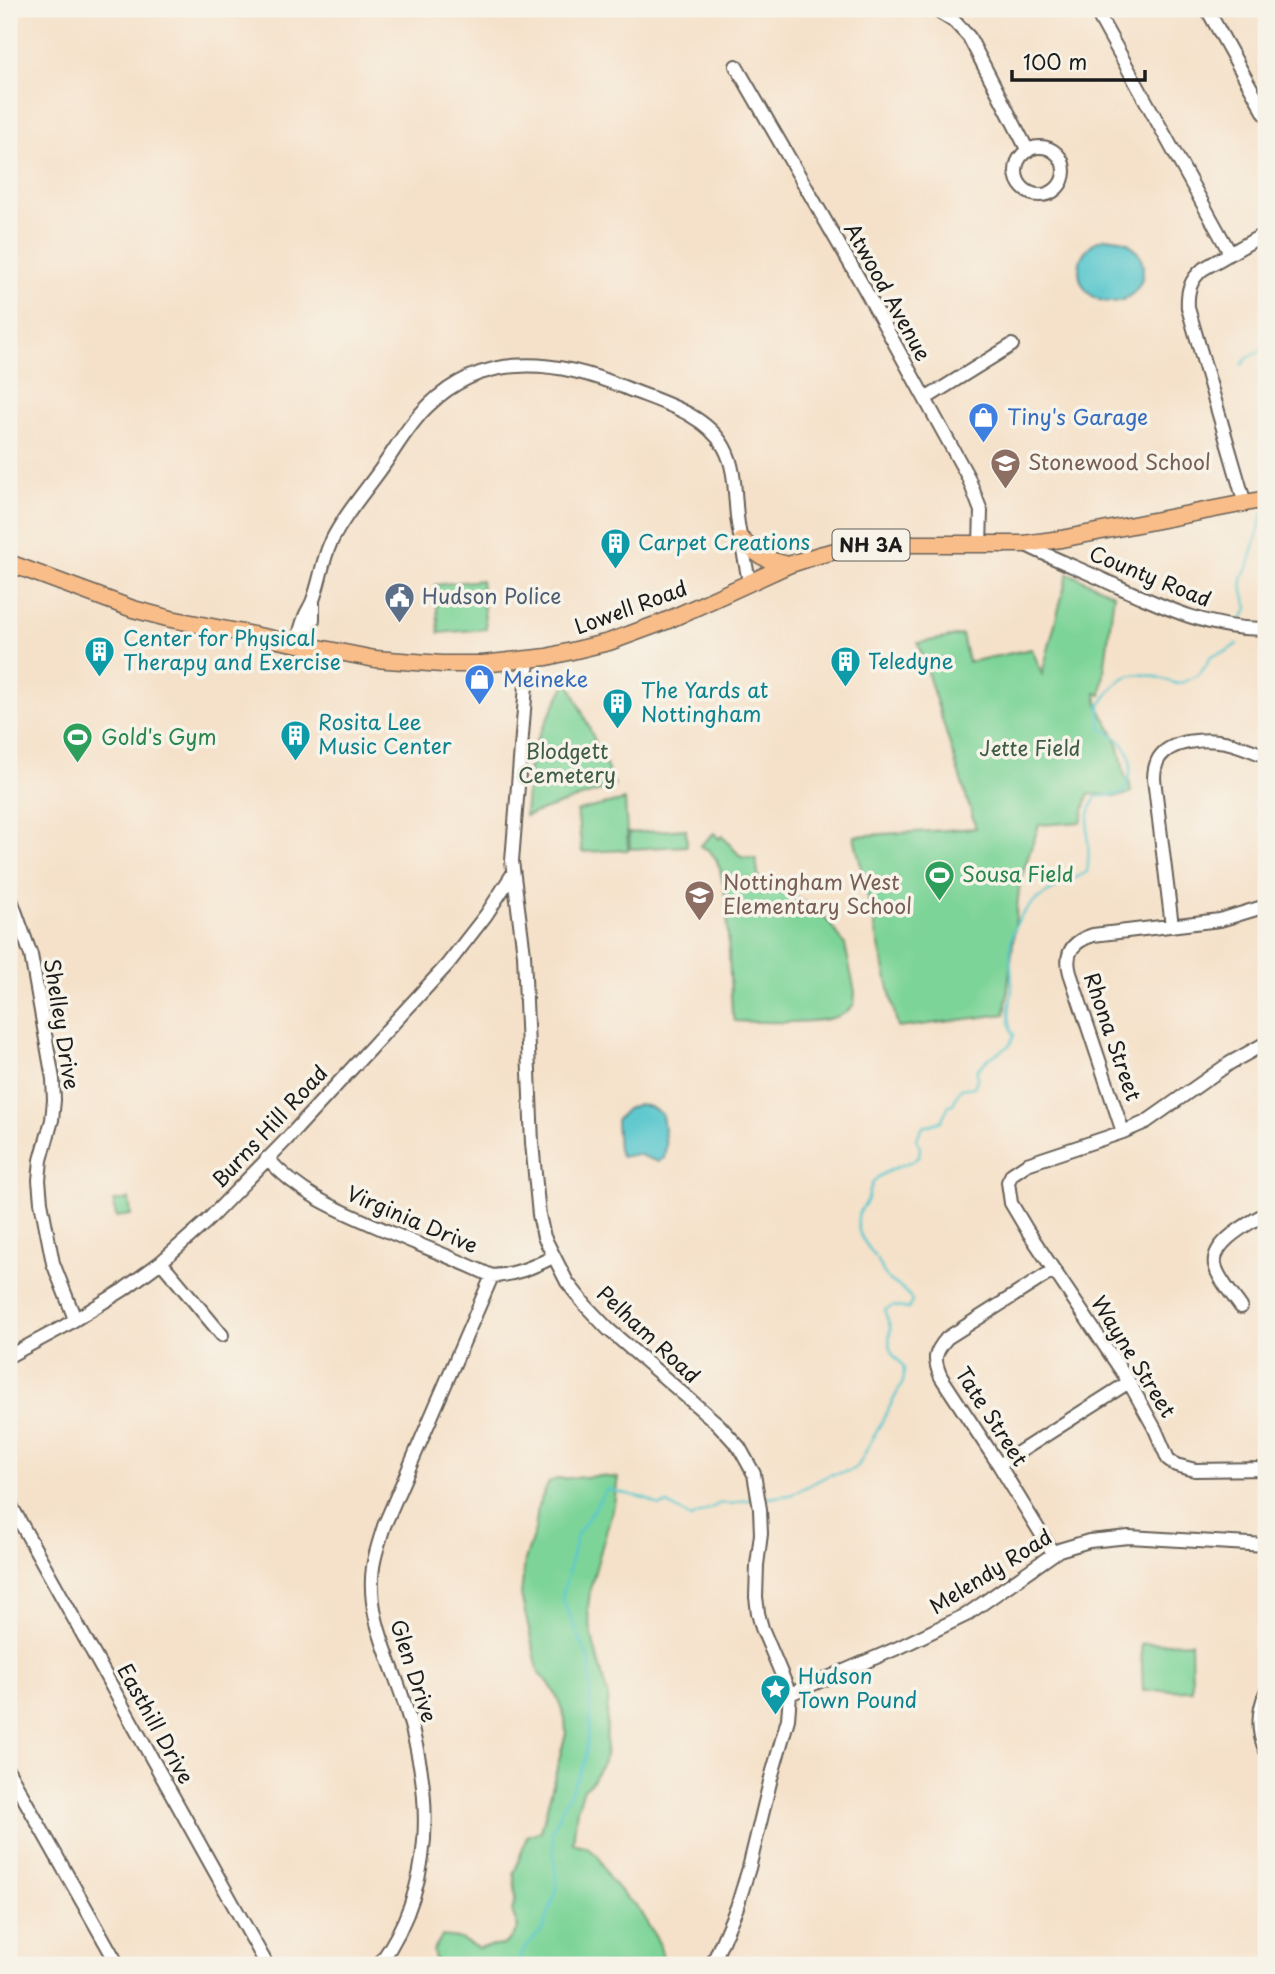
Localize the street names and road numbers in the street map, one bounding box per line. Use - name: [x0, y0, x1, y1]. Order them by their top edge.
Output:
- street label: Atwood Avenue: [837, 216, 940, 366]
- road number: NH 3A: [832, 530, 910, 560]
- street label: County Road: [1085, 536, 1217, 614]
- street label: Lowell Road: [569, 571, 691, 641]
- street label: Shelley Drive: [37, 956, 89, 1092]
- street label: Rhona Street: [1077, 968, 1151, 1105]
- street label: Burns Hill Road: [203, 1057, 334, 1194]
- street label: Virginia Drive: [342, 1176, 483, 1260]
- street label: Pelham Road: [591, 1277, 708, 1390]
- street label: Wayne Street: [1084, 1289, 1185, 1423]
- street label: Tate Street: [948, 1360, 1037, 1472]
- street label: Melendy Road: [922, 1520, 1058, 1621]
- street label: Glen Drive: [383, 1615, 447, 1726]
- street label: Easthill Drive: [110, 1657, 203, 1789]

